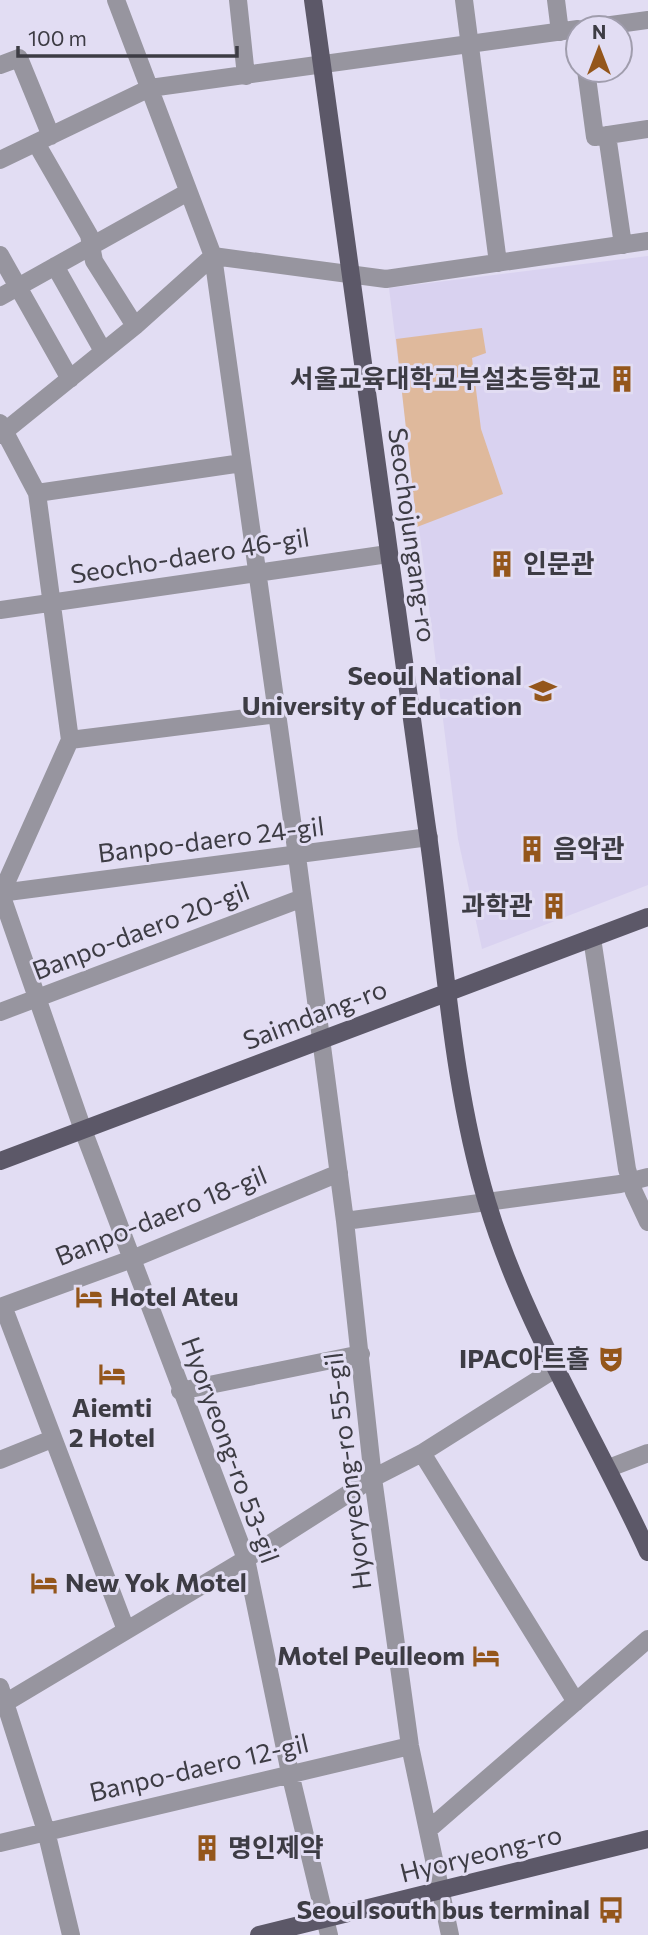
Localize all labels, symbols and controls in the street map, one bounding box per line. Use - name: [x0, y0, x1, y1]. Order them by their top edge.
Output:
- scale bar: [18, 14, 236, 58]
- north arrow: [564, 14, 634, 84]
- text: N: [592, 20, 606, 43]
- text: 100 m: [28, 25, 87, 50]
- place label: 서울교육대학교부설초등학교: [290, 362, 601, 393]
- building icon: 서울교육대학교부설초등학교: [607, 364, 637, 394]
- street label: Seochojungang-ro: [383, 426, 444, 644]
- street label: Seocho-daero 46-gil: [68, 520, 311, 589]
- place label: 인문관: [523, 547, 595, 578]
- building icon: 인문관: [487, 549, 517, 579]
- place label: Seoul National University of Education: [242, 659, 522, 720]
- school or university icon: Seoul National University of Education: [528, 676, 558, 706]
- street label: Banpo-daero 24-gil: [96, 809, 326, 868]
- place label: 음악관: [553, 832, 625, 863]
- building icon: 음악관: [517, 834, 547, 864]
- street label: Banpo-daero 20-gil: [28, 874, 253, 985]
- place label: 과학관: [461, 889, 533, 920]
- building icon: 과학관: [539, 891, 569, 921]
- street label: Saimdang-ro: [238, 972, 391, 1055]
- street label: Banpo-daero 18-gil: [50, 1158, 271, 1271]
- place label: Hotel Ateu: [110, 1280, 239, 1311]
- hotel icon: Hotel Ateu: [74, 1282, 104, 1312]
- street label: Hyoryeong-ro 53-gil: [176, 1332, 287, 1567]
- place label: IPAC아트홀: [459, 1342, 590, 1373]
- theatre icon: IPAC아트홀: [596, 1344, 626, 1374]
- street label: Hyoryeong-ro 55-gil: [317, 1351, 376, 1592]
- hotel icon: Aiemti 2 Hotel: [97, 1359, 127, 1389]
- place label: Aiemti 2 Hotel: [69, 1391, 155, 1452]
- place label: New Yok Motel: [65, 1566, 247, 1597]
- hotel icon: New Yok Motel: [29, 1568, 59, 1598]
- place label: Motel Peulleom: [277, 1639, 465, 1670]
- hotel icon: Motel Peulleom: [471, 1641, 501, 1671]
- street label: Banpo-daero 12-gil: [86, 1726, 311, 1807]
- street label: Hyoryeong-ro: [397, 1817, 565, 1888]
- place label: 명인제약: [228, 1831, 324, 1862]
- building icon: 명인제약: [192, 1833, 222, 1863]
- place label: Seoul south bus terminal: [296, 1893, 590, 1924]
- bus stop icon: Seoul south bus terminal: [596, 1895, 626, 1925]

